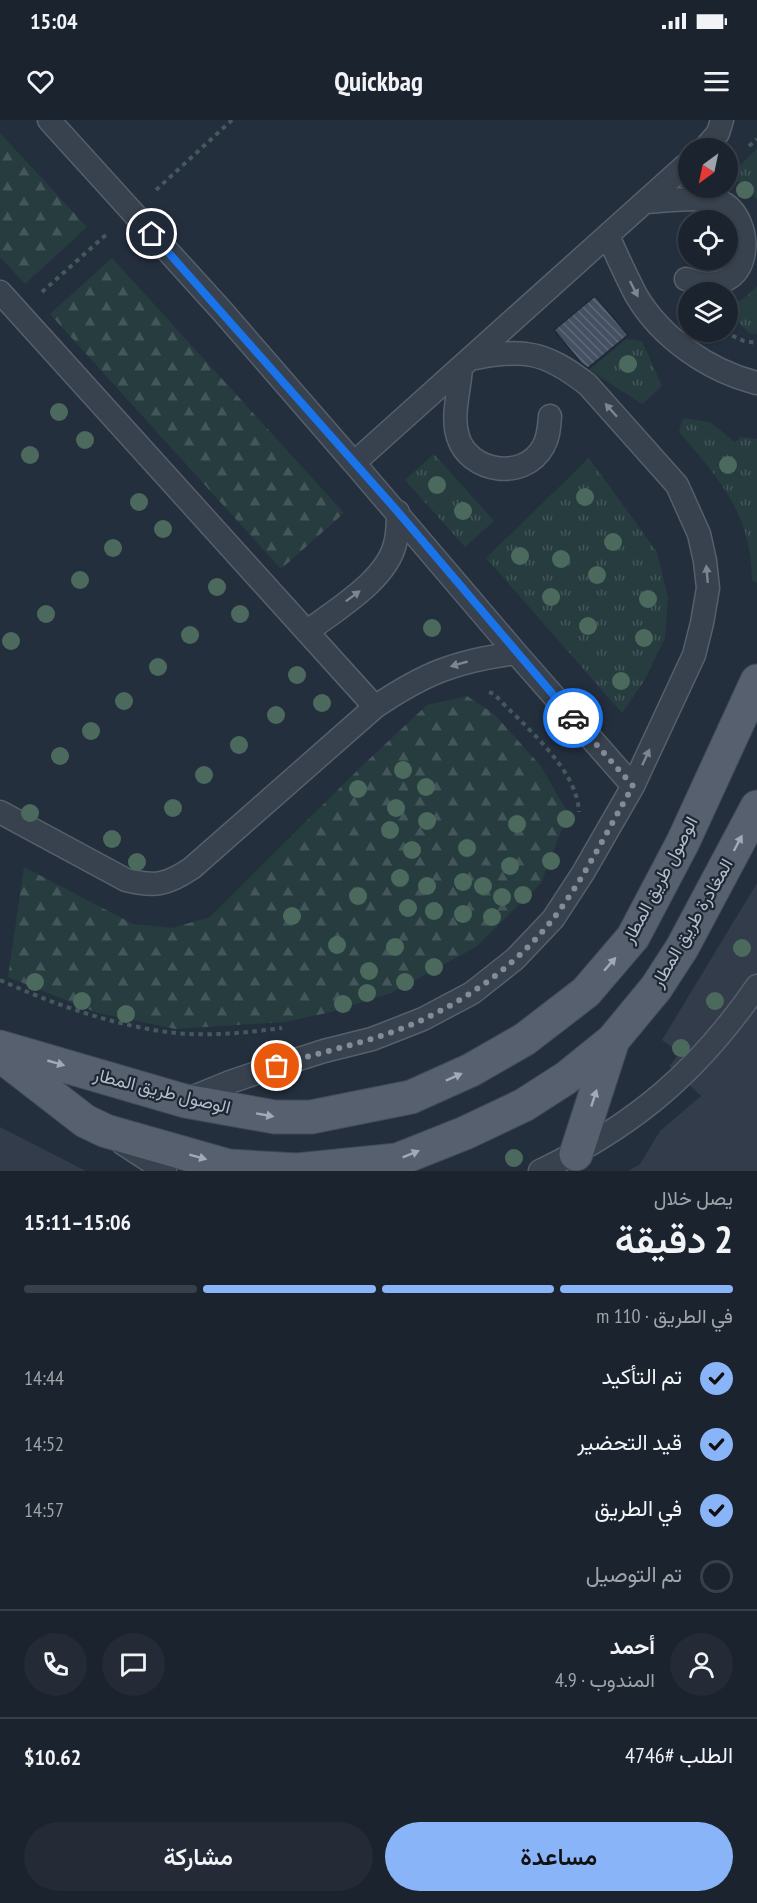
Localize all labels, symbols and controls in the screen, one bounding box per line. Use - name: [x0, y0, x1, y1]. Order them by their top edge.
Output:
- text: 15:04: [30, 7, 78, 35]
- text: Quickbag: [334, 64, 423, 98]
- icon: heart: [24, 65, 57, 98]
- icon: menu: [700, 65, 733, 98]
- north arrow: [678, 138, 738, 198]
- map controls: [678, 138, 738, 342]
- pin: [126, 208, 177, 259]
- button: locate: [678, 210, 738, 270]
- icon: home: [135, 217, 168, 250]
- one-way arrow: [629, 280, 639, 297]
- button: layers: [678, 282, 738, 342]
- one-way arrow: [605, 403, 618, 418]
- one-way arrow: [702, 565, 711, 584]
- one-way arrow: [345, 590, 361, 602]
- one-way arrow: [449, 660, 467, 669]
- courier: [543, 688, 603, 748]
- icon: car: [557, 702, 590, 735]
- one-way arrow: [642, 749, 651, 766]
- street label: الوصول طريق المطار: [616, 812, 703, 948]
- one-way arrow: [733, 834, 743, 851]
- street label: المغادرة طريق المطار: [645, 854, 738, 992]
- one-way arrow: [603, 957, 616, 972]
- pin: [251, 1040, 302, 1091]
- icon: bag: [260, 1049, 293, 1082]
- one-way arrow: [47, 1059, 65, 1068]
- street label: الوصول طريق المطار: [90, 1062, 233, 1119]
- one-way arrow: [446, 1073, 463, 1082]
- one-way arrow: [590, 1089, 599, 1107]
- one-way arrow: [256, 1111, 275, 1120]
- one-way arrow: [402, 1149, 420, 1159]
- one-way arrow: [189, 1153, 207, 1162]
- text: يصل خلال: [654, 1185, 733, 1211]
- text: 15:06–15:11: [24, 1208, 131, 1236]
- text: 2 دقيقة: [615, 1213, 733, 1264]
- text: في الطريق · 110 m: [596, 1303, 733, 1329]
- text: تم التأكيد: [602, 1362, 682, 1390]
- icon: check: [700, 1362, 733, 1395]
- text: 14:44: [24, 1365, 64, 1391]
- text: قيد التحضير: [577, 1428, 682, 1456]
- icon: check: [700, 1428, 733, 1461]
- text: 14:52: [24, 1431, 64, 1457]
- text: في الطريق: [594, 1494, 682, 1522]
- icon: check: [700, 1494, 733, 1527]
- text: 14:57: [24, 1497, 64, 1523]
- text: تم التوصيل: [586, 1560, 682, 1588]
- text: أحمد: [610, 1632, 655, 1660]
- button: phone: [24, 1633, 87, 1696]
- button: chat: [102, 1633, 165, 1696]
- button: person: [670, 1633, 733, 1696]
- text: المندوب · 4.9: [555, 1667, 655, 1693]
- text: الطلب #4746: [625, 1741, 733, 1769]
- text: $10.62: [24, 1743, 81, 1771]
- button: مشاركة: [24, 1822, 373, 1891]
- button: مساعدة: [385, 1822, 733, 1891]

